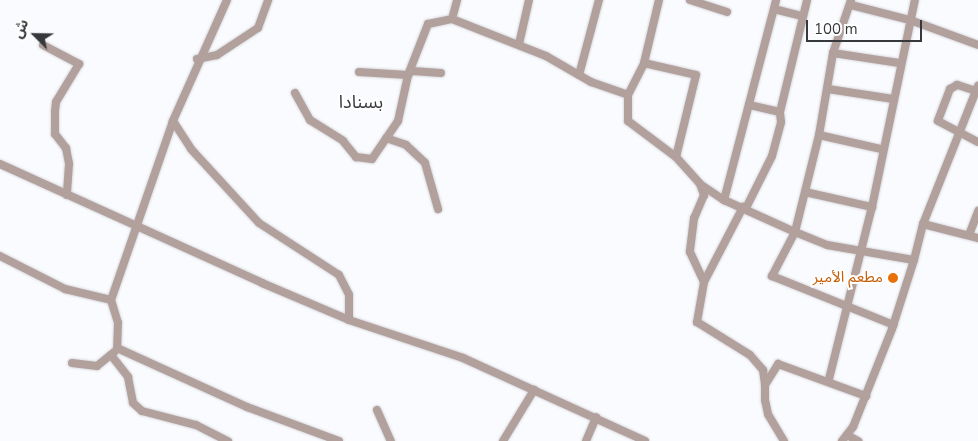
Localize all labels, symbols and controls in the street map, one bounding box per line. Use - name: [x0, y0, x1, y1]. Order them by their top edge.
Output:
- north arrow: [10, 10, 60, 60]
- scale bar: [808, 10, 924, 42]
- text: ش: [8, 16, 33, 41]
- text: 100 m: [814, 19, 858, 39]
- district label: بسنادا: [339, 91, 383, 113]
- place label: مطعم الأمير: [813, 269, 883, 287]
- marker: مطعم الأمير: [887, 272, 899, 284]

